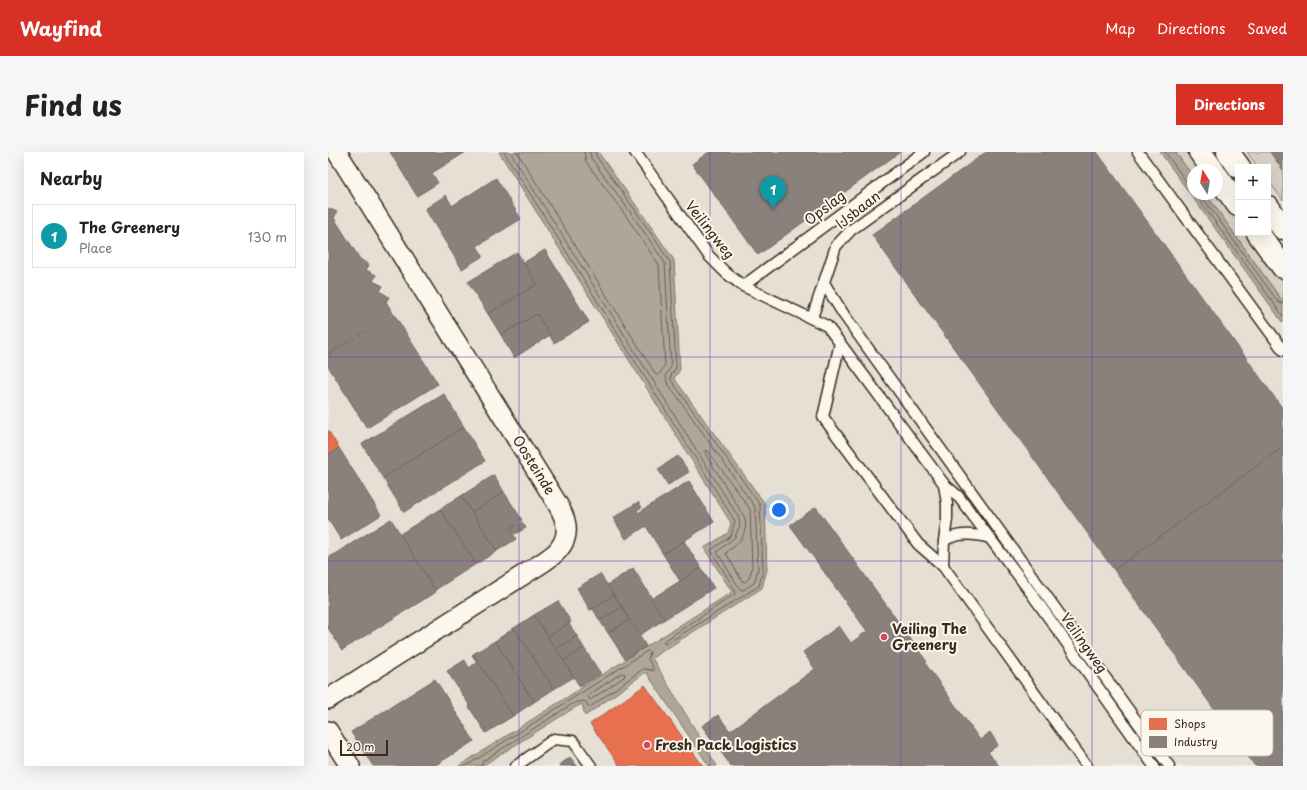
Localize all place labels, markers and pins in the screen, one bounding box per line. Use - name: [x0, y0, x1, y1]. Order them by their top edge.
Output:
- pin: 1: [760, 176, 786, 209]
- place label: Veiling The Greenery: [892, 618, 967, 655]
- marker: Veiling The Greenery: [879, 632, 889, 642]
- place label: Fresh Pack Logistics: [655, 734, 797, 755]
- marker: Fresh Pack Logistics: [642, 740, 652, 750]

